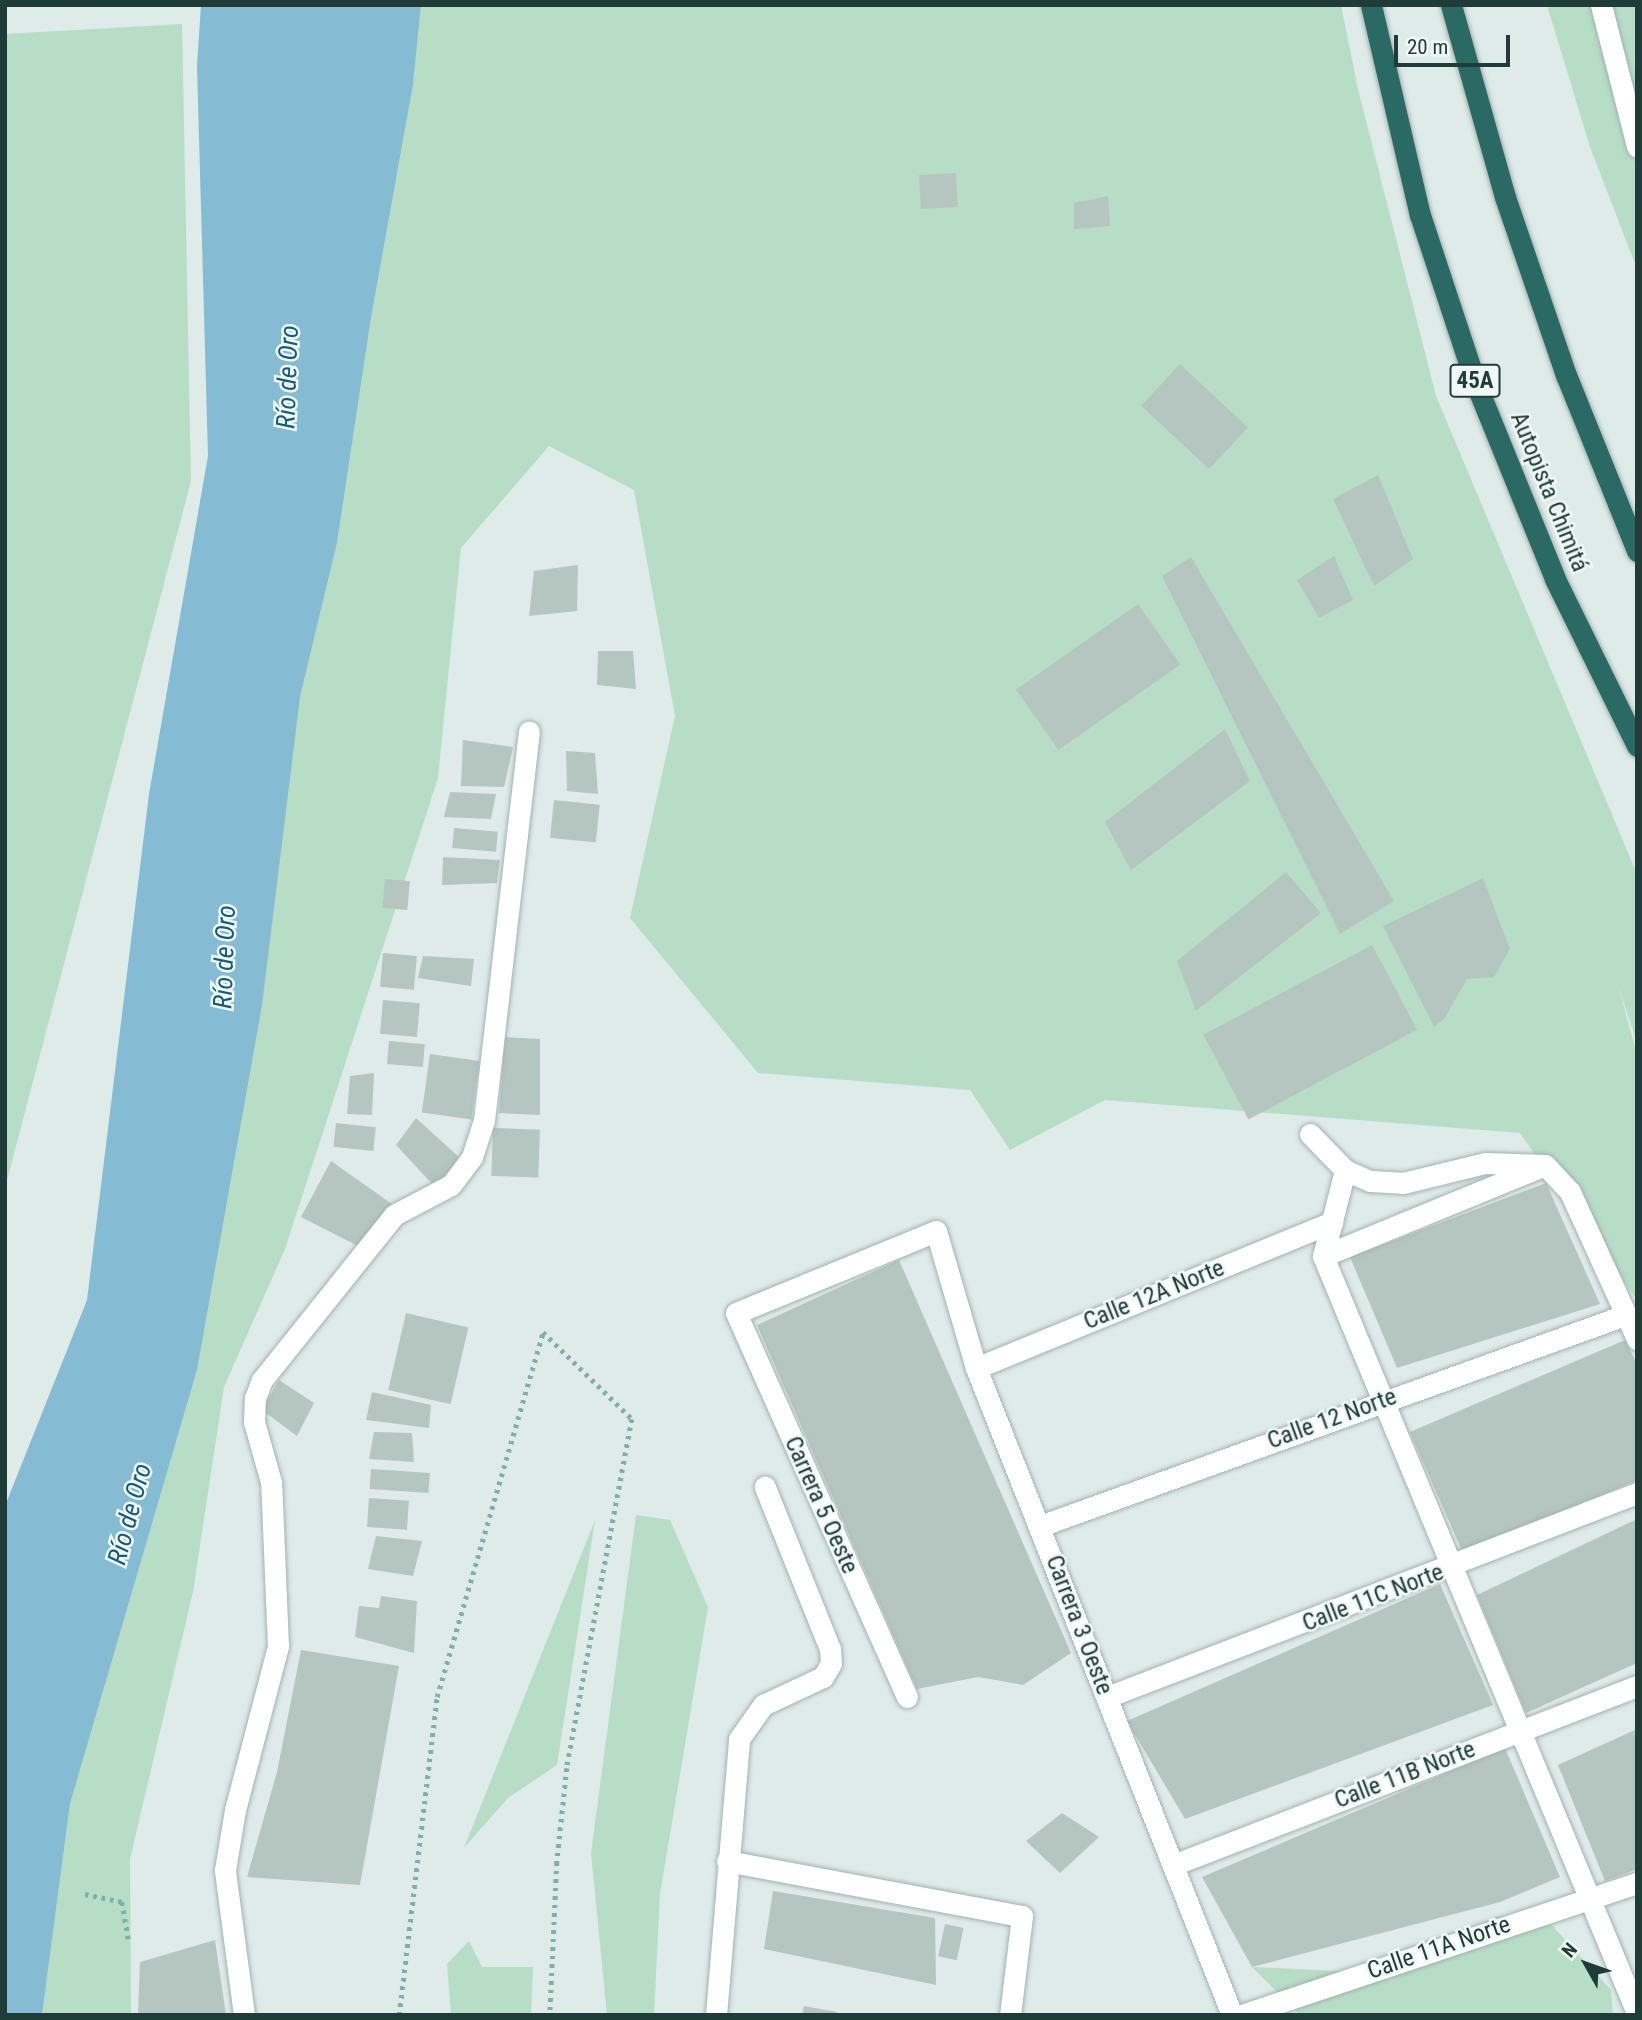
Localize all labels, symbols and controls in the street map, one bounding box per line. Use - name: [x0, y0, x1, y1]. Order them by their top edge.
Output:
- scale bar: [1397, 21, 1512, 65]
- text: 20 m: [1407, 35, 1448, 59]
- water label: Río de Oro: [271, 325, 305, 429]
- road number: 45A: [1449, 362, 1501, 400]
- street label: Autopista Chimitá: [1504, 408, 1594, 576]
- water label: Río de Oro: [208, 905, 242, 1009]
- street label: Calle 12A Norte: [1079, 1254, 1229, 1336]
- street label: Calle 12 Norte: [1264, 1382, 1400, 1456]
- street label: Carrera 5 Oeste: [778, 1432, 864, 1578]
- water label: Río de Oro: [102, 1460, 158, 1568]
- street label: Carrera 3 Oeste: [1039, 1551, 1119, 1699]
- street label: Calle 11C Norte: [1298, 1558, 1448, 1638]
- street label: Calle 11B Norte: [1331, 1735, 1479, 1815]
- street label: Calle 11A Norte: [1364, 1910, 1514, 1986]
- north arrow: [1551, 1929, 1621, 1999]
- text: N: [1557, 1938, 1582, 1962]

